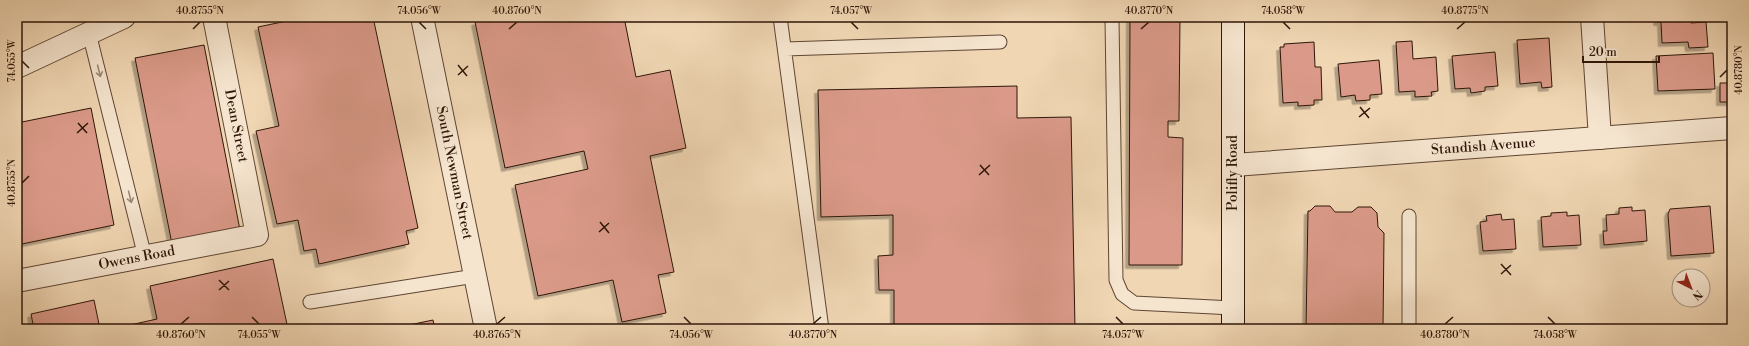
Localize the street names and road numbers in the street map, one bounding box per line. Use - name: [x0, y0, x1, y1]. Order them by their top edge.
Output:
- street label: Dean Street: [220, 88, 252, 164]
- street label: South Newman Street: [431, 104, 476, 241]
- street label: Standish Avenue: [1430, 134, 1536, 159]
- street label: Polifly Road: [1224, 135, 1242, 211]
- street label: Owens Road: [97, 242, 177, 274]

